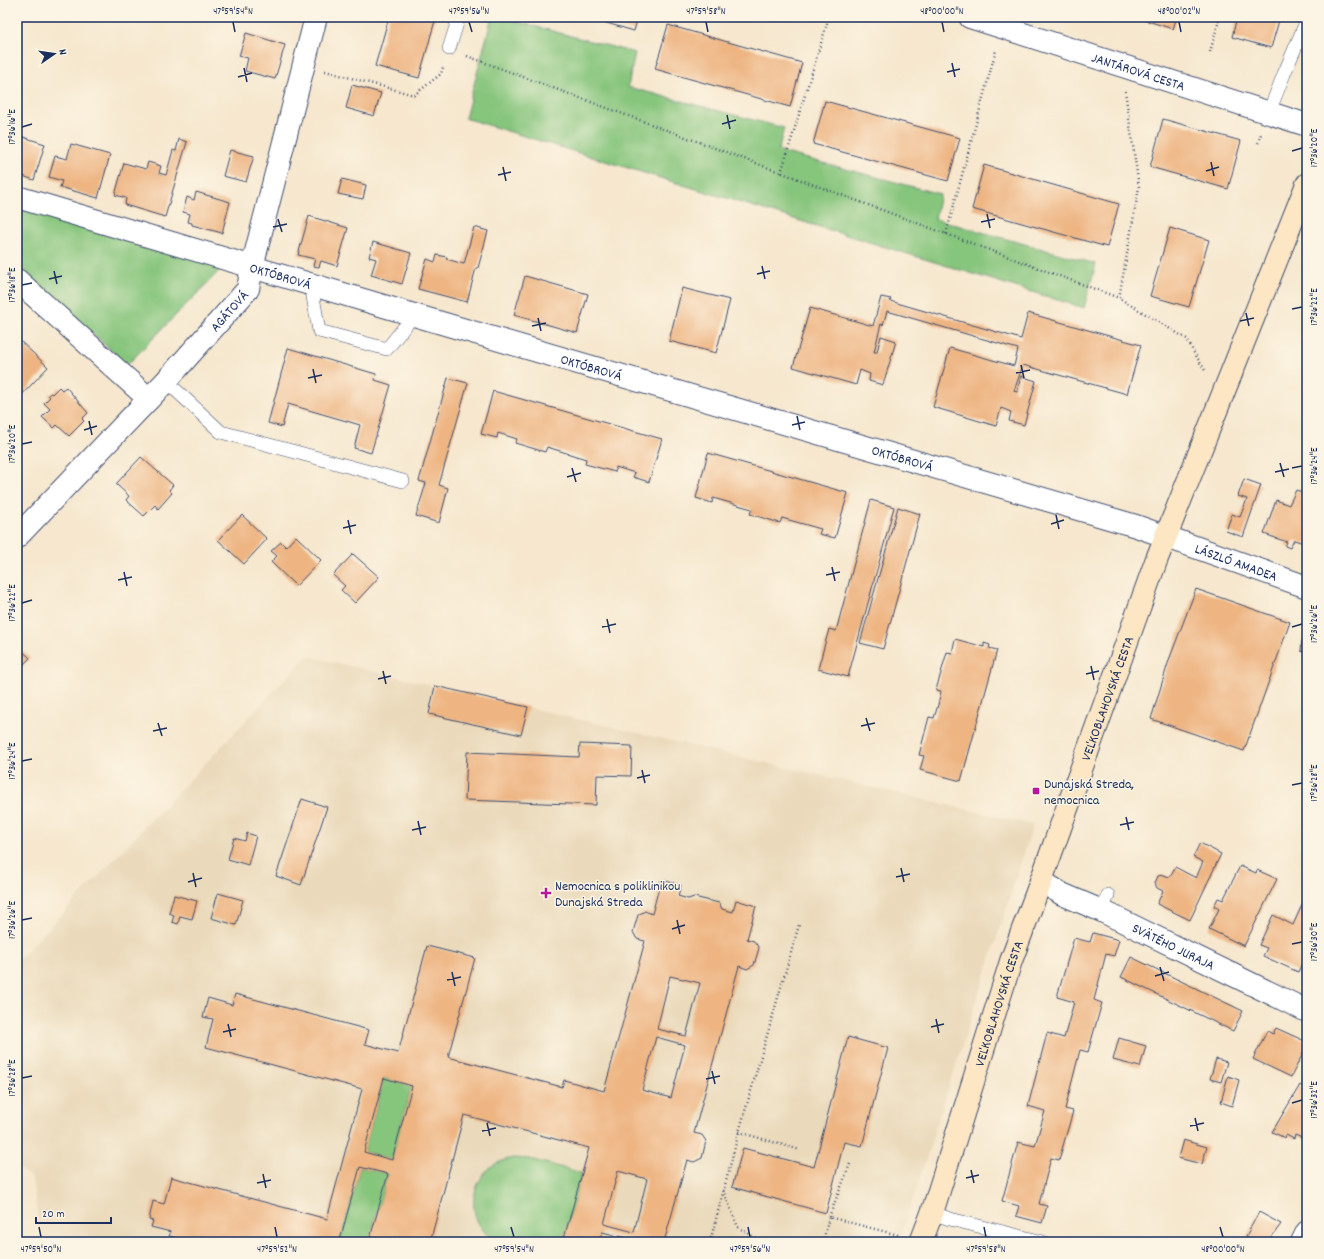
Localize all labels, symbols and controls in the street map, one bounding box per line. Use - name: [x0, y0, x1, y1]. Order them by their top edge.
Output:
- text: 47°59'54"N: [213, 5, 253, 19]
- text: 47°59'56"N: [449, 5, 489, 19]
- text: 47°59'58"N: [686, 5, 726, 19]
- text: 48°00'00"N: [920, 5, 964, 19]
- text: 48°00'02"N: [1158, 5, 1200, 19]
- north arrow: [34, 34, 74, 74]
- text: N: [53, 48, 70, 57]
- street label: JANTÁROVÁ CESTA: [1089, 49, 1188, 97]
- text: 17°36'16"E: [6, 109, 20, 145]
- text: 17°36'20"E: [1308, 128, 1322, 167]
- street label: OKTÓBROVÁ: [247, 259, 313, 296]
- text: 17°36'18"E: [6, 267, 20, 302]
- street label: AGÁTOVÁ: [206, 287, 254, 337]
- text: 17°36'22"E: [1308, 288, 1322, 326]
- street label: OKTÓBROVÁ: [558, 350, 624, 387]
- text: 17°36'20"E: [6, 424, 20, 463]
- street label: OKTÓBROVÁ: [869, 441, 935, 478]
- text: 17°36'24"E: [1308, 447, 1322, 485]
- street label: LÁSZLÓ AMADEA: [1192, 540, 1280, 588]
- text: 17°36'22"E: [6, 584, 20, 622]
- text: 17°36'26"E: [1308, 605, 1322, 643]
- street label: VEĽKOBLAHOVSKÁ CESTA: [1077, 633, 1140, 764]
- text: 17°36'24"E: [6, 742, 20, 780]
- text: 17°36'28"E: [1308, 764, 1322, 802]
- place label: Dunajská Streda, nemocnica: [1044, 775, 1134, 811]
- marker: Dunajská Streda, nemocnica: [1031, 786, 1041, 796]
- place label: Nemocnica s poliklinikou Dunajská Streda: [555, 877, 680, 913]
- marker: Nemocnica s poliklinikou Dunajská Streda: [540, 887, 552, 899]
- text: 17°36'26"E: [6, 901, 20, 939]
- street label: SVÄTÉHO JURAJA: [1128, 919, 1218, 977]
- text: 17°36'30"E: [1308, 922, 1322, 961]
- street label: VEĽKOBLAHOVSKÁ CESTA: [971, 938, 1030, 1069]
- text: 17°36'28"E: [6, 1059, 20, 1097]
- text: 17°36'32"E: [1308, 1081, 1322, 1119]
- scale bar: [36, 1199, 111, 1225]
- text: 20 m: [42, 1206, 65, 1223]
- text: 47°59'50"N: [21, 1243, 62, 1257]
- text: 47°59'52"N: [257, 1243, 297, 1257]
- text: 47°59'54"N: [494, 1243, 534, 1257]
- text: 47°59'56"N: [730, 1243, 770, 1257]
- text: 47°59'58"N: [966, 1243, 1006, 1257]
- text: 48°00'00"N: [1201, 1243, 1245, 1257]

